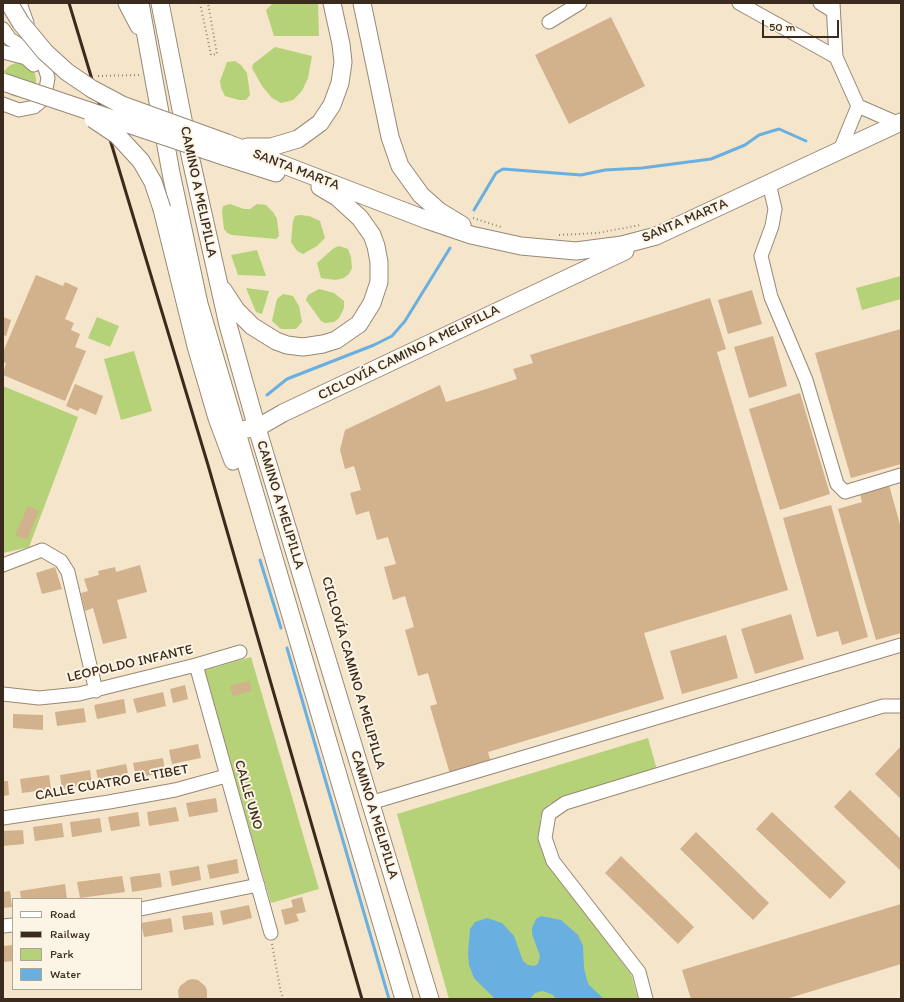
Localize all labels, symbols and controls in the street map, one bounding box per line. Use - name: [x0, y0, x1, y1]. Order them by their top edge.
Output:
- scale bar: [764, 12, 841, 38]
- text: 50 m: [769, 20, 795, 34]
- street label: CAMINO A MELIPILLA: [176, 125, 220, 259]
- street label: SANTA MARTA: [250, 146, 342, 194]
- street label: SANTA MARTA: [640, 195, 730, 247]
- street label: CICLOVÍA CAMINO A MELIPILLA: [316, 302, 502, 404]
- street label: CAMINO A MELIPILLA: [252, 439, 308, 571]
- street label: CICLOVÍA CAMINO A MELIPILLA: [317, 575, 389, 771]
- street label: LEOPOLDO INFANTE: [65, 641, 195, 687]
- street label: CAMINO A MELIPILLA: [346, 749, 402, 881]
- street label: CALLE UNO: [230, 758, 266, 832]
- street label: CALLE CUATRO EL TIBET: [34, 761, 190, 805]
- legend: [12, 898, 142, 990]
- text: Road: [50, 907, 76, 921]
- text: Railway: [50, 927, 90, 941]
- text: Park: [50, 947, 74, 961]
- text: Water: [50, 967, 81, 981]

